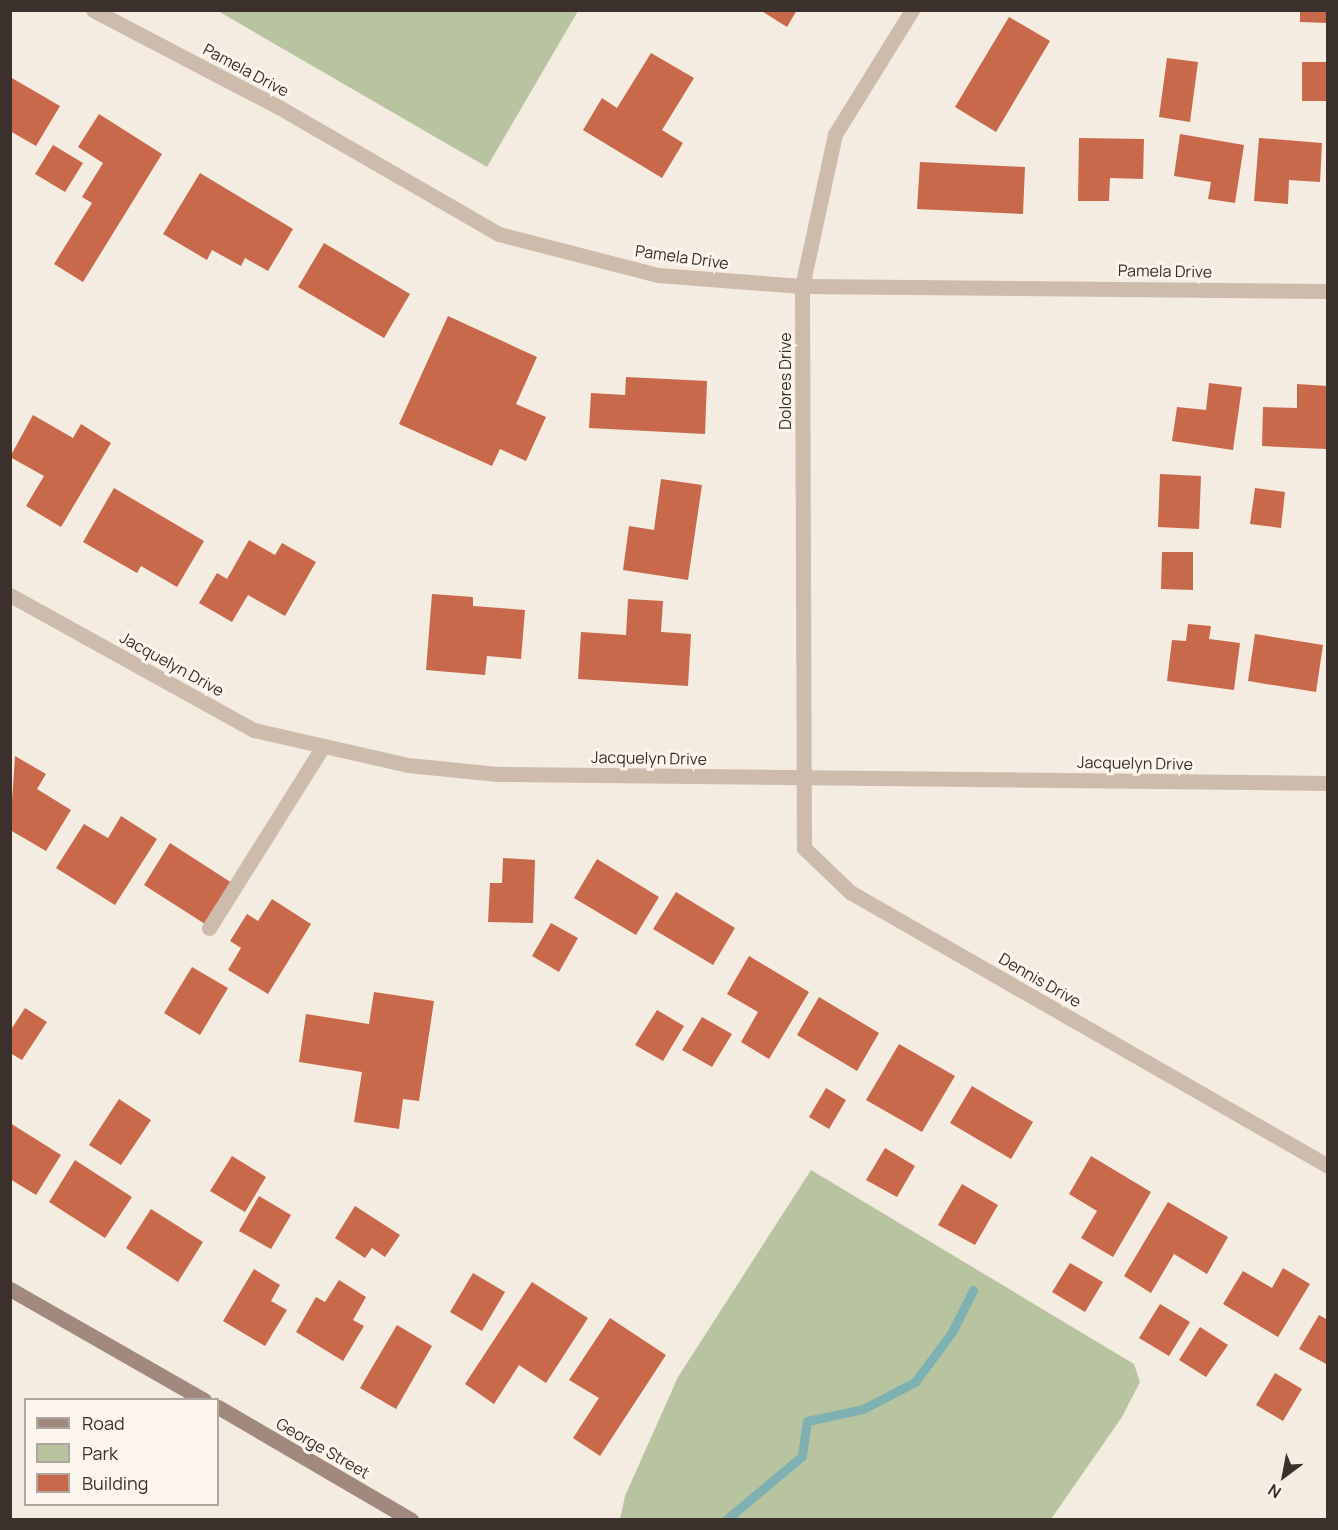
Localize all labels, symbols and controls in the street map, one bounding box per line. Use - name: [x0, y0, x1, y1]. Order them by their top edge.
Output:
- street label: Pamela Drive: [200, 39, 292, 101]
- street label: Pamela Drive: [634, 241, 730, 273]
- street label: Pamela Drive: [1118, 261, 1212, 281]
- street label: Dolores Drive: [775, 332, 795, 430]
- street label: Jacquelyn Drive: [117, 628, 227, 700]
- street label: Jacquelyn Drive: [591, 747, 707, 769]
- street label: Jacquelyn Drive: [1077, 752, 1193, 774]
- street label: Dennis Drive: [996, 949, 1084, 1011]
- legend: [24, 1398, 219, 1506]
- text: Road: [82, 1411, 125, 1435]
- street label: George Street: [273, 1414, 373, 1482]
- text: Park: [82, 1441, 118, 1465]
- north arrow: [1254, 1446, 1314, 1506]
- text: Building: [82, 1471, 148, 1495]
- text: N: [1264, 1479, 1285, 1504]

